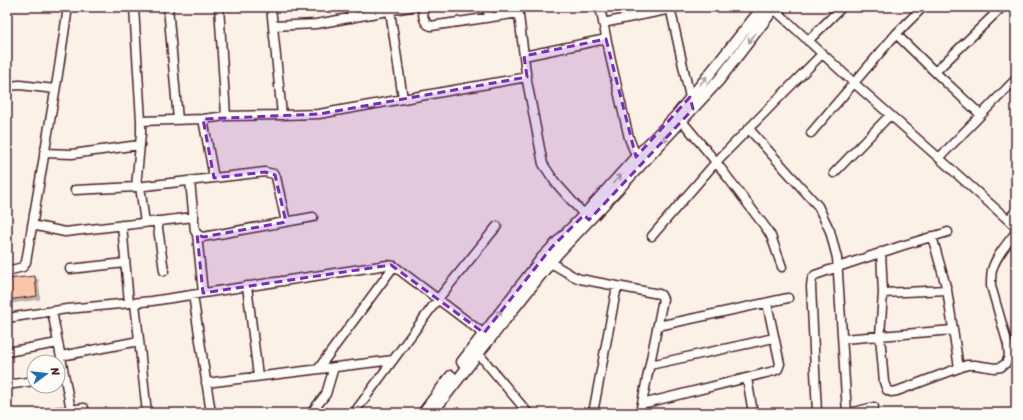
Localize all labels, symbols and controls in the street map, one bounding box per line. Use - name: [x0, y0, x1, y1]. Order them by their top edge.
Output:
- one-way arrow: [747, 32, 756, 43]
- one-way arrow: [699, 76, 707, 87]
- one-way arrow: [663, 132, 672, 142]
- one-way arrow: [612, 173, 621, 184]
- one-way arrow: [494, 310, 502, 321]
- north arrow: [26, 354, 66, 394]
- text: N: [45, 364, 65, 378]

